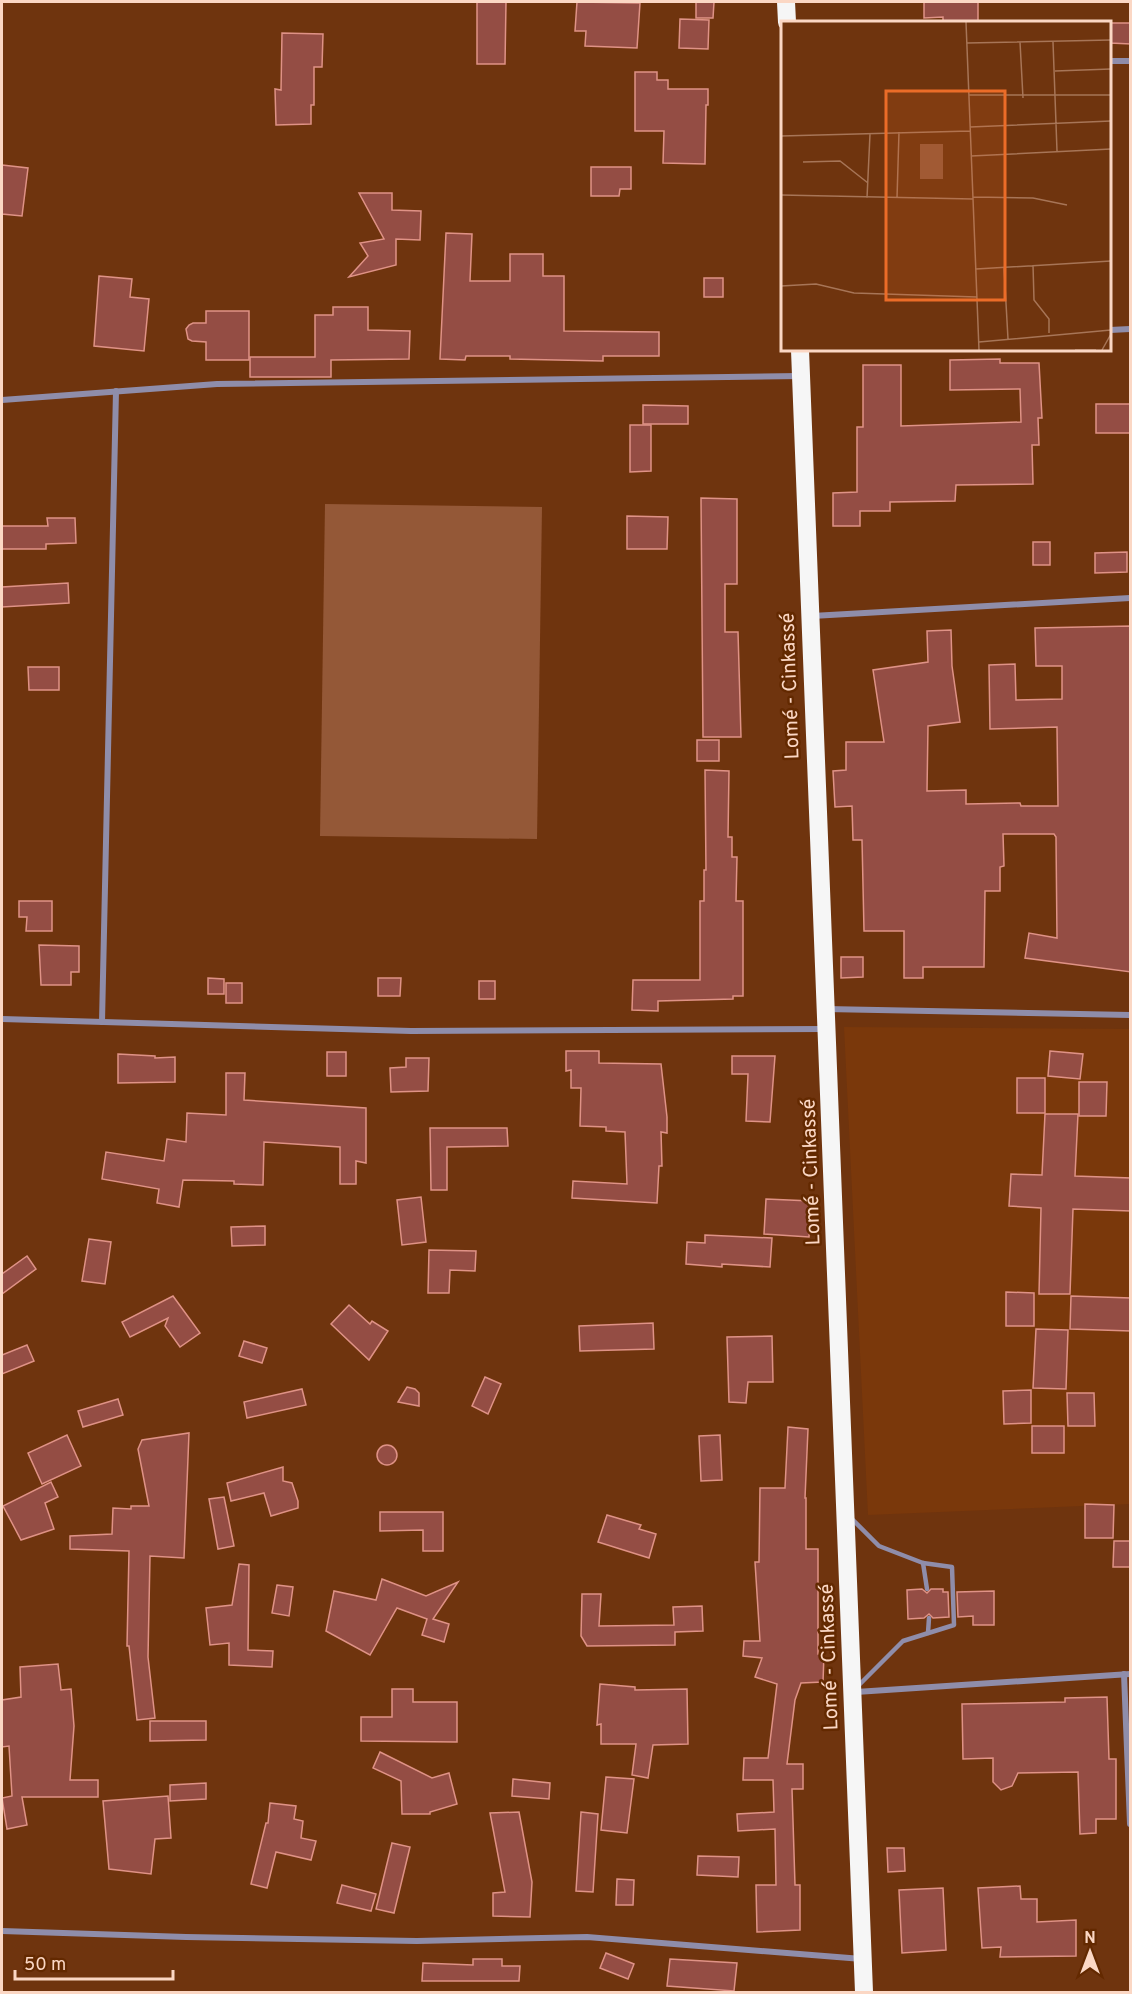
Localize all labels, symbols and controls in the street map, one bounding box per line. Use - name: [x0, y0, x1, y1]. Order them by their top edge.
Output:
- inset map: [781, 21, 1111, 351]
- street label: Lomé - Cinkassé: [775, 612, 807, 760]
- street label: Lomé - Cinkassé: [796, 1098, 828, 1246]
- street label: Lomé - Cinkassé: [814, 1583, 846, 1731]
- north arrow: [1060, 1922, 1120, 1982]
- text: N: [1084, 1929, 1096, 1949]
- scale bar: [15, 1943, 172, 1981]
- text: 50 m: [24, 1954, 66, 1977]

